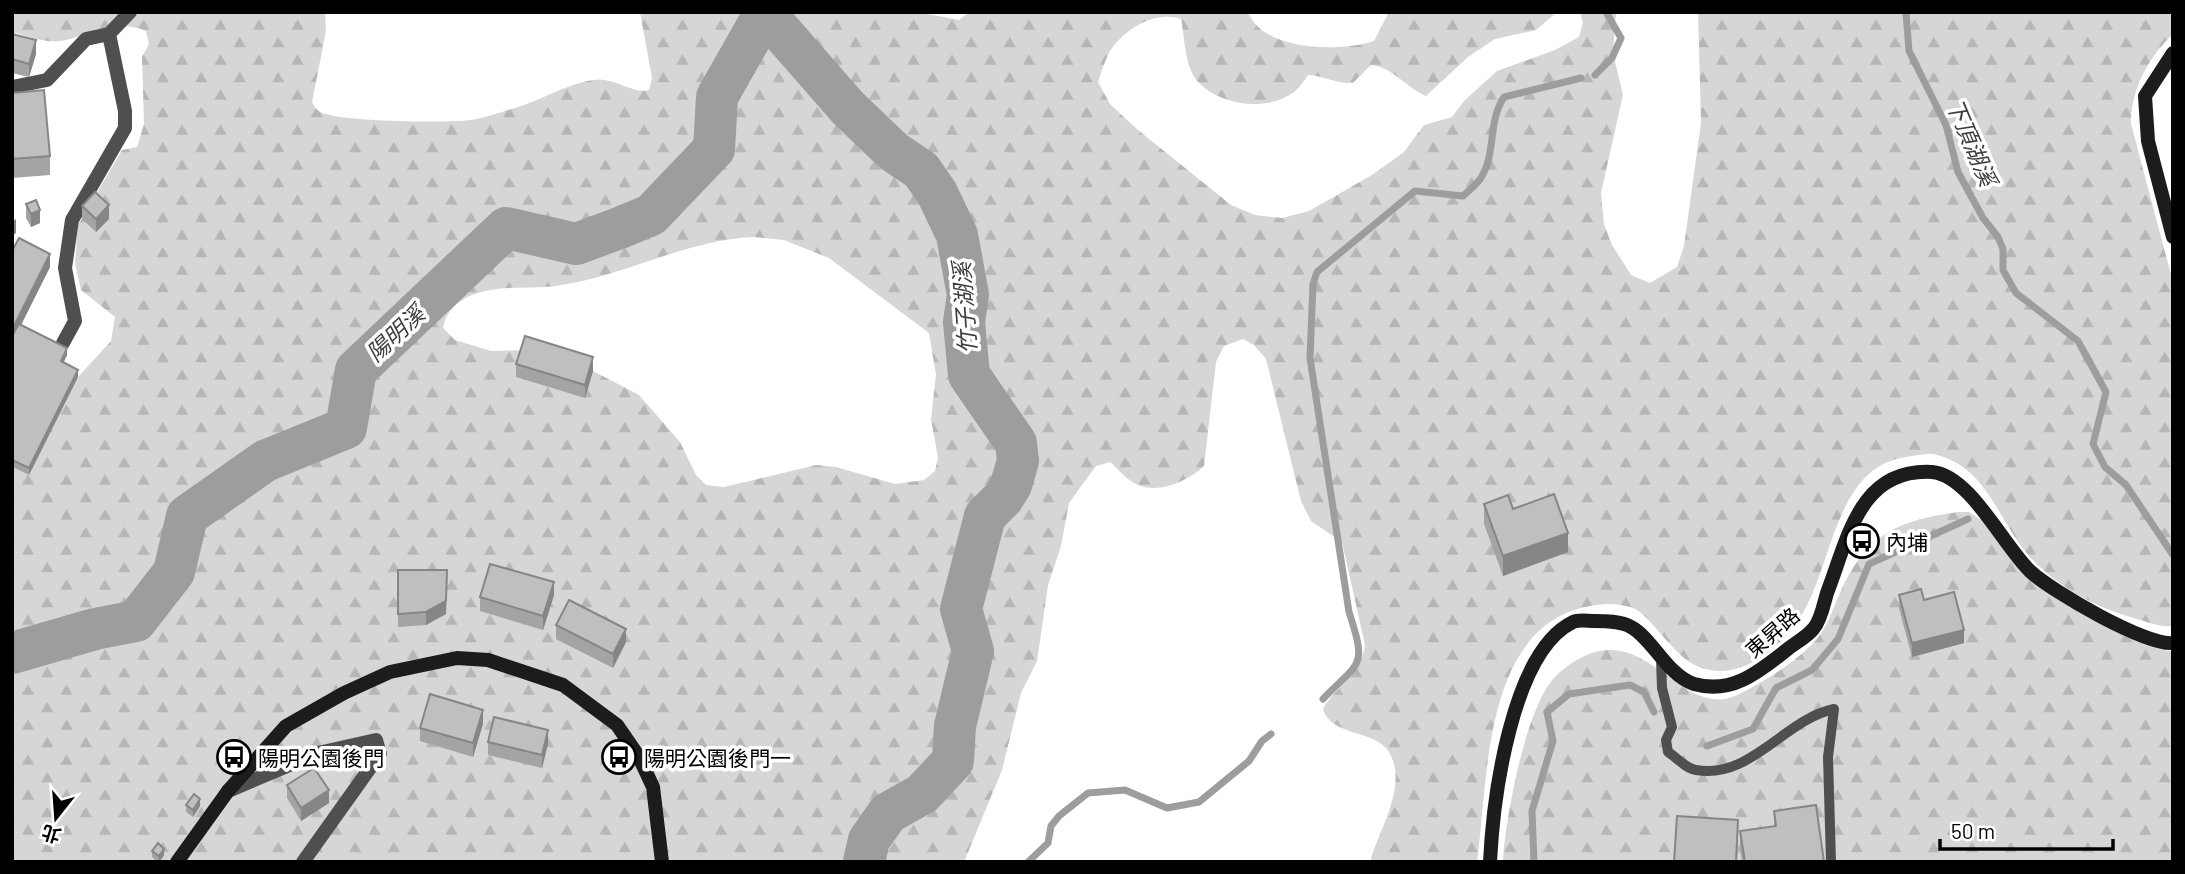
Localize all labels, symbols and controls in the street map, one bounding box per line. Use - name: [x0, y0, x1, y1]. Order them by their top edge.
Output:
- water label: 下頂湖溪: [1941, 94, 2004, 193]
- water label: 竹子湖溪: [947, 258, 981, 355]
- water label: 陽明溪: [360, 297, 432, 367]
- bus stop icon: 內埔: [1843, 522, 1881, 560]
- place label: 內埔: [1886, 529, 1928, 554]
- street label: 東昇路: [1740, 602, 1804, 662]
- bus stop icon: 陽明公園後門: [215, 738, 253, 776]
- bus stop icon: 陽明公園後門一: [600, 738, 638, 776]
- place label: 陽明公園後門: [258, 745, 384, 770]
- place label: 陽明公園後門一: [644, 745, 791, 770]
- north arrow: [21, 783, 91, 853]
- scale bar: [1940, 808, 2113, 852]
- text: 50 m: [1951, 818, 1995, 843]
- text: 北: [38, 821, 63, 849]

